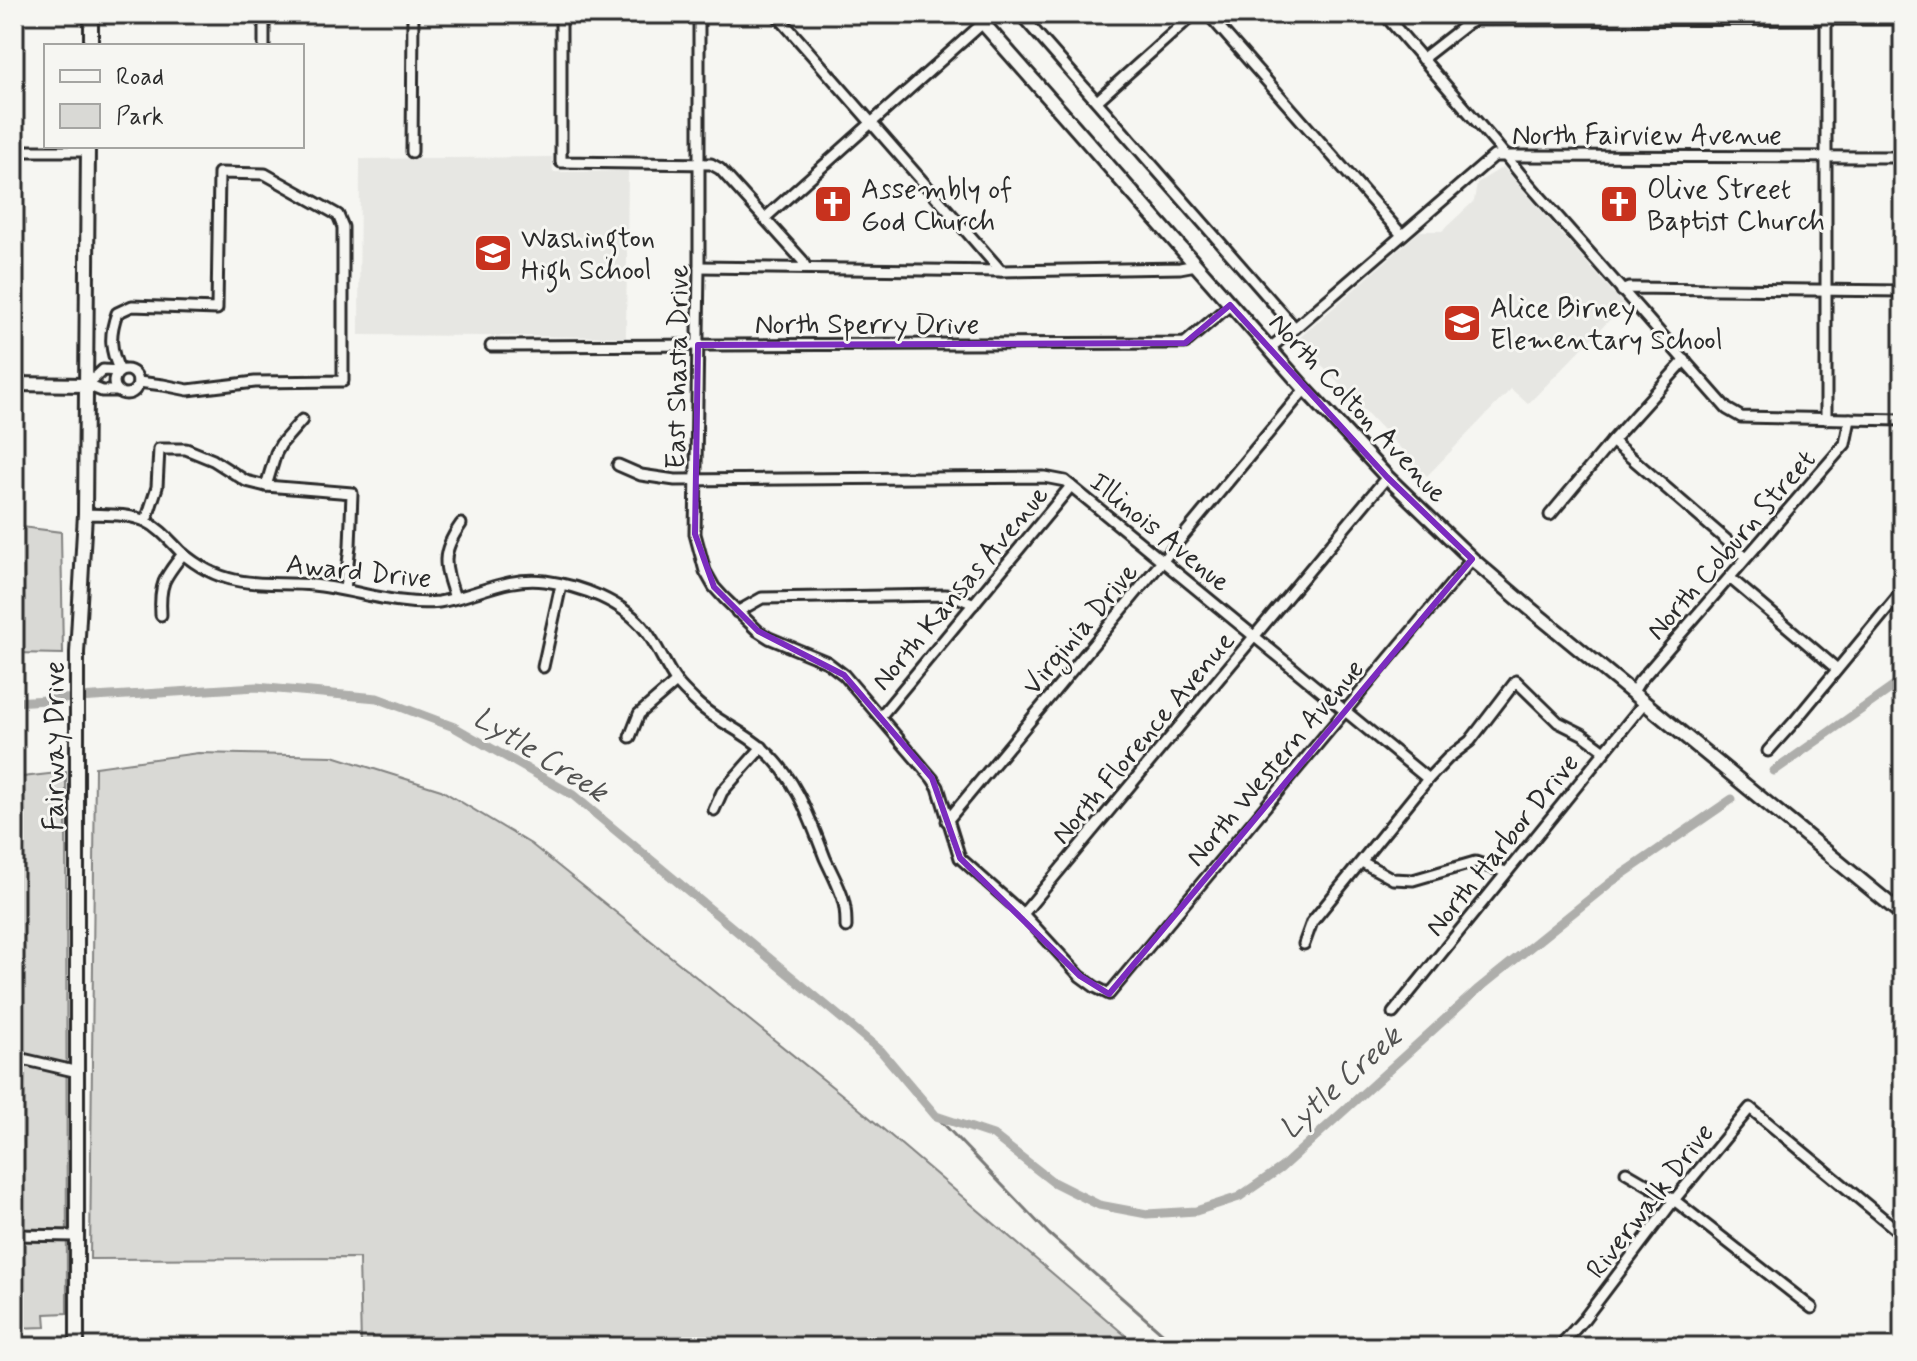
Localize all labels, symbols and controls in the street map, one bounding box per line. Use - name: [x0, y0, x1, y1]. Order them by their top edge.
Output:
- legend: [44, 44, 304, 148]
- text: Road: [116, 62, 164, 93]
- text: Park: [116, 102, 164, 133]
- street label: North Fairview Avenue: [1512, 118, 1782, 155]
- place label: Assembly of God Church: [861, 172, 1012, 241]
- place label: Olive Street Baptist Church: [1647, 172, 1825, 241]
- church icon: Assembly of God Church: [812, 183, 854, 225]
- church icon: Olive Street Baptist Church: [1598, 183, 1640, 225]
- place label: Washington High School: [521, 221, 655, 293]
- school or university icon: Washington High School: [472, 232, 514, 274]
- street label: East Shasta Drive: [658, 264, 699, 470]
- place label: Alice Birney Elementary School: [1490, 291, 1723, 360]
- school or university icon: Alice Birney Elementary School: [1441, 302, 1483, 344]
- street label: North Colton Avenue: [1259, 306, 1455, 512]
- street label: North Sperry Drive: [755, 307, 979, 344]
- street label: North Coburn Street: [1639, 443, 1825, 649]
- street label: Illinois Avenue: [1081, 465, 1238, 601]
- street label: North Kansas Avenue: [864, 478, 1058, 699]
- street label: Award Drive: [284, 546, 433, 599]
- street label: Virginia Drive: [1015, 555, 1149, 705]
- street label: North Florence Avenue: [1044, 624, 1244, 853]
- street label: North Western Avenue: [1178, 652, 1374, 875]
- street label: Fairway Drive: [37, 661, 74, 831]
- water label: Lytle Creek: [466, 699, 616, 813]
- street label: North Harbor Drive: [1418, 746, 1588, 945]
- water label: Lytle Creek: [1272, 1017, 1412, 1148]
- street label: Riverwalk Drive: [1579, 1116, 1723, 1287]

